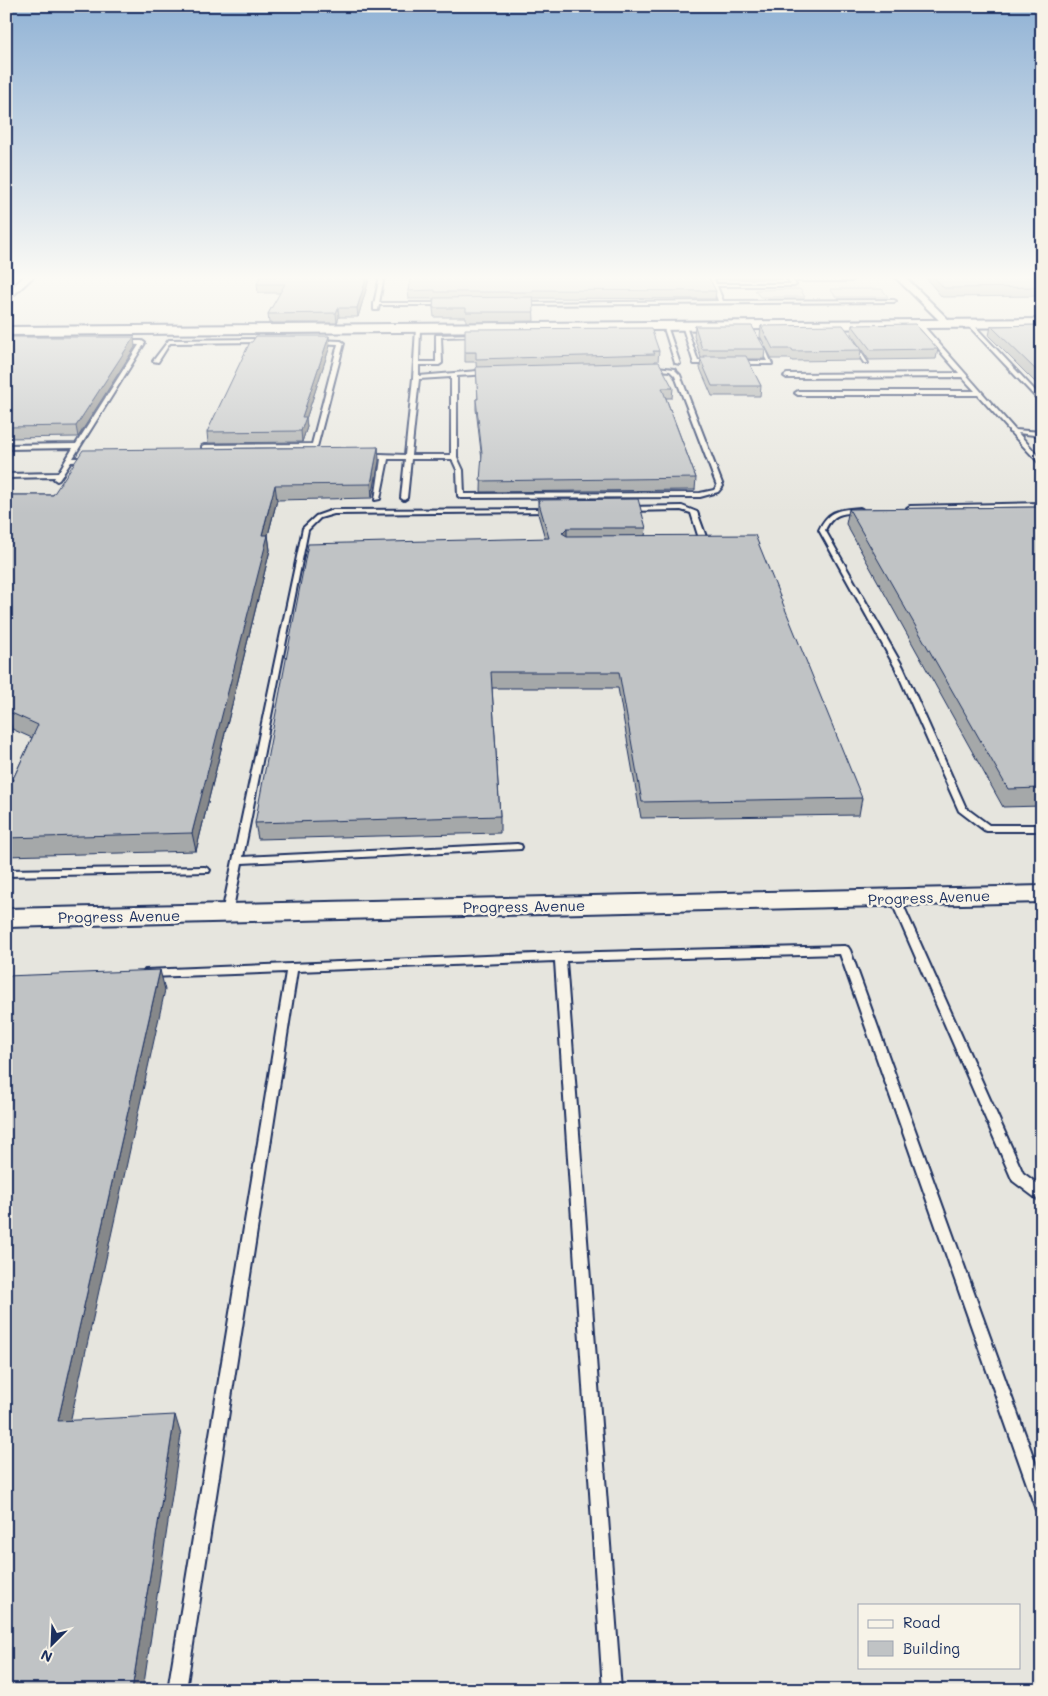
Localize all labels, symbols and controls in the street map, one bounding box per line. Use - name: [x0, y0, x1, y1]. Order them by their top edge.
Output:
- street label: Progress Avenue: [867, 885, 991, 909]
- street label: Progress Avenue: [463, 895, 585, 917]
- street label: Progress Avenue: [58, 905, 180, 927]
- legend: [858, 1604, 1020, 1668]
- text: Road: [903, 1612, 940, 1632]
- north arrow: [28, 1618, 78, 1668]
- text: Building: [903, 1638, 960, 1658]
- text: N: [38, 1645, 55, 1667]

